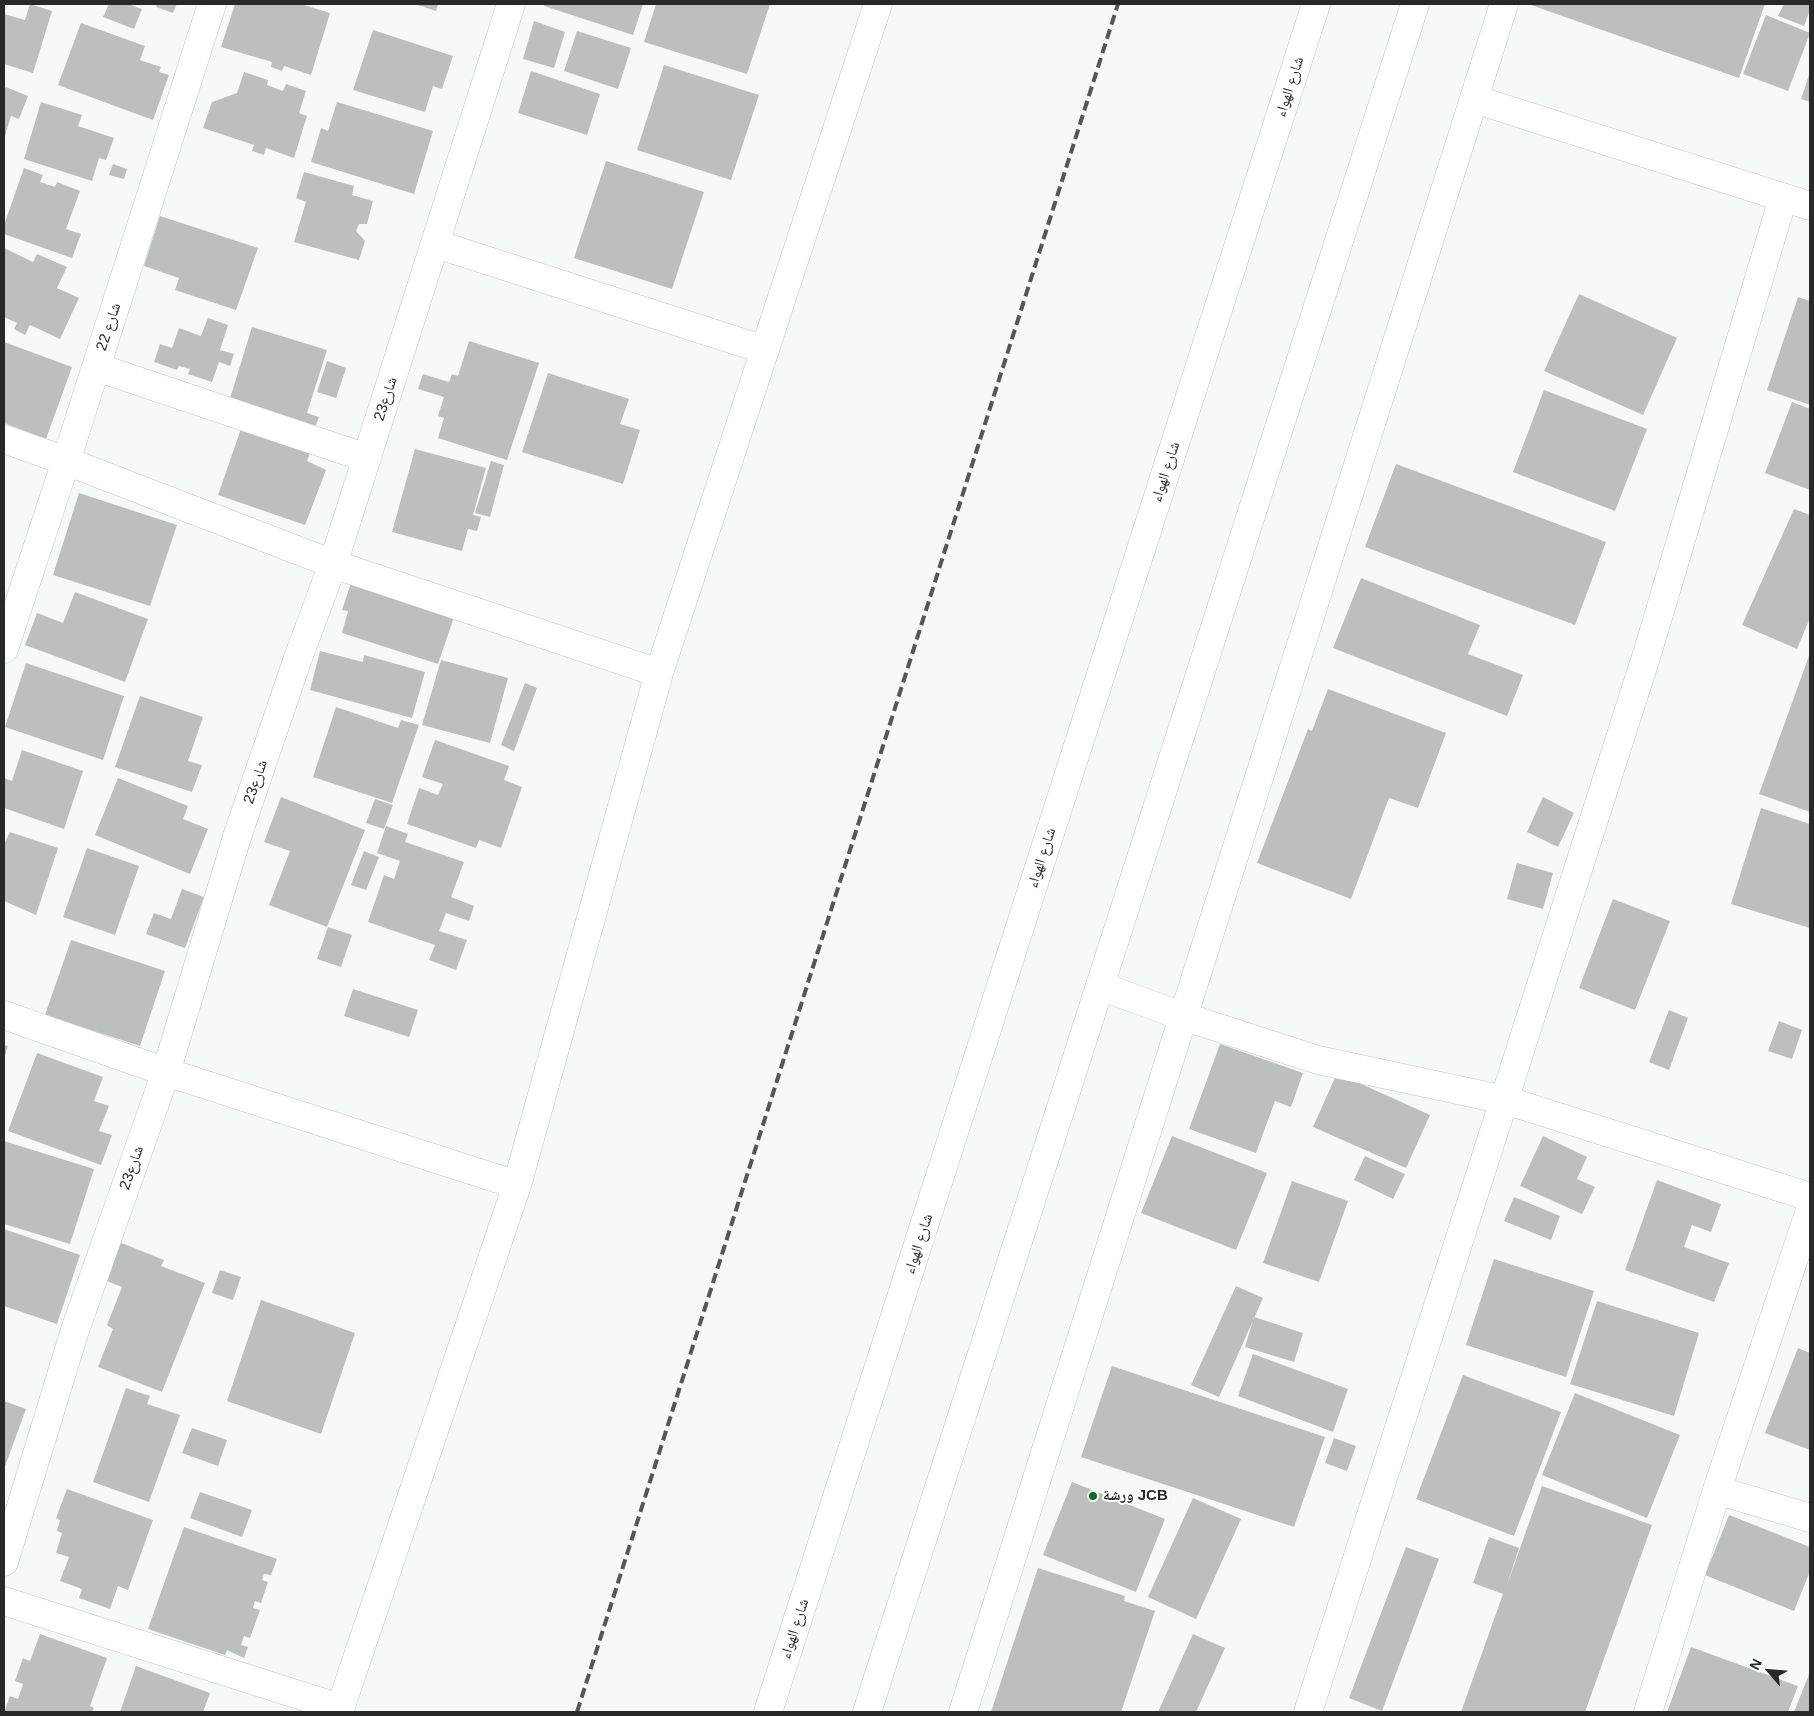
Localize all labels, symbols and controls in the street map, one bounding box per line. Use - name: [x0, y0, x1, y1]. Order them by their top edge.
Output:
- street label: شارع الهواء: [1272, 55, 1308, 119]
- street label: شارع 22: [93, 301, 125, 353]
- street label: شارع23: [370, 375, 402, 423]
- street label: شارع الهواء: [1148, 440, 1184, 504]
- street label: شارع23: [240, 758, 272, 806]
- street label: شارع الهواء: [1024, 826, 1060, 890]
- street label: شارع23: [116, 1144, 148, 1192]
- street label: شارع الهواء: [901, 1212, 937, 1276]
- place label: ورشة JCB: [1103, 1487, 1168, 1505]
- marker: ورشة JCB: [1087, 1490, 1099, 1502]
- street label: شارع الهواء: [777, 1597, 813, 1661]
- north arrow: [1744, 1646, 1794, 1696]
- text: N: [1746, 1656, 1765, 1672]

